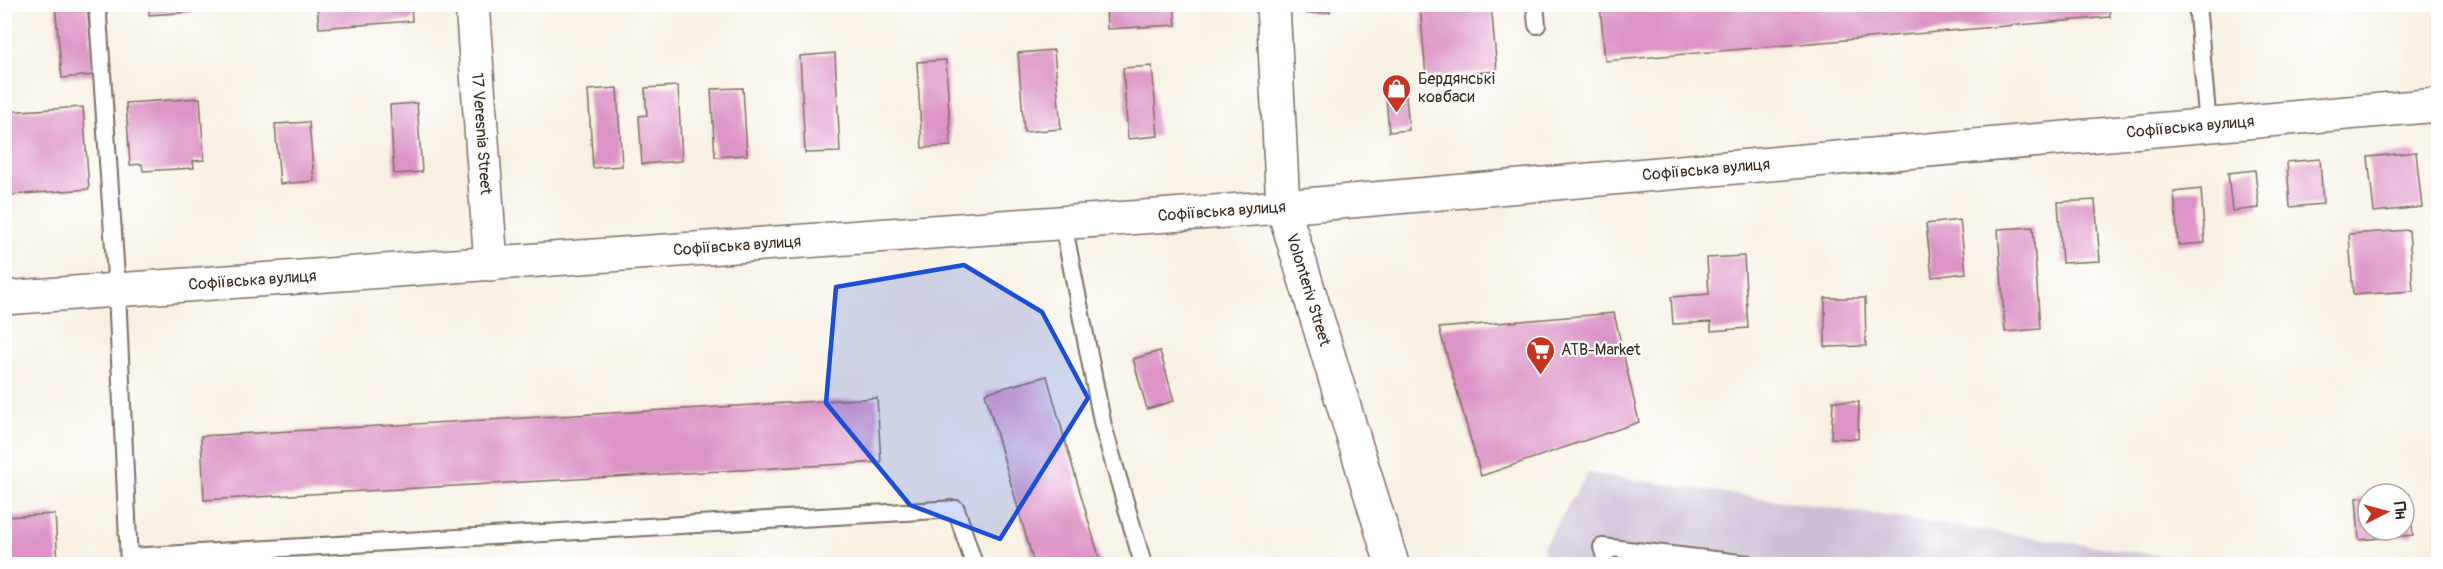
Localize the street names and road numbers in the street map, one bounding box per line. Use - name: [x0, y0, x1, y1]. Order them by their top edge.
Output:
- street label: 17 Veresnia Street: [467, 72, 496, 196]
- street label: Софіївська вулиця: [2125, 111, 2255, 142]
- street label: Софіївська вулиця: [1641, 154, 1771, 185]
- street label: Софіївська вулиця: [1157, 197, 1287, 226]
- street label: Софіївська вулиця: [672, 231, 802, 260]
- street label: Volonteriv Street: [1282, 231, 1335, 349]
- street label: Софіївська вулиця: [188, 266, 317, 295]

